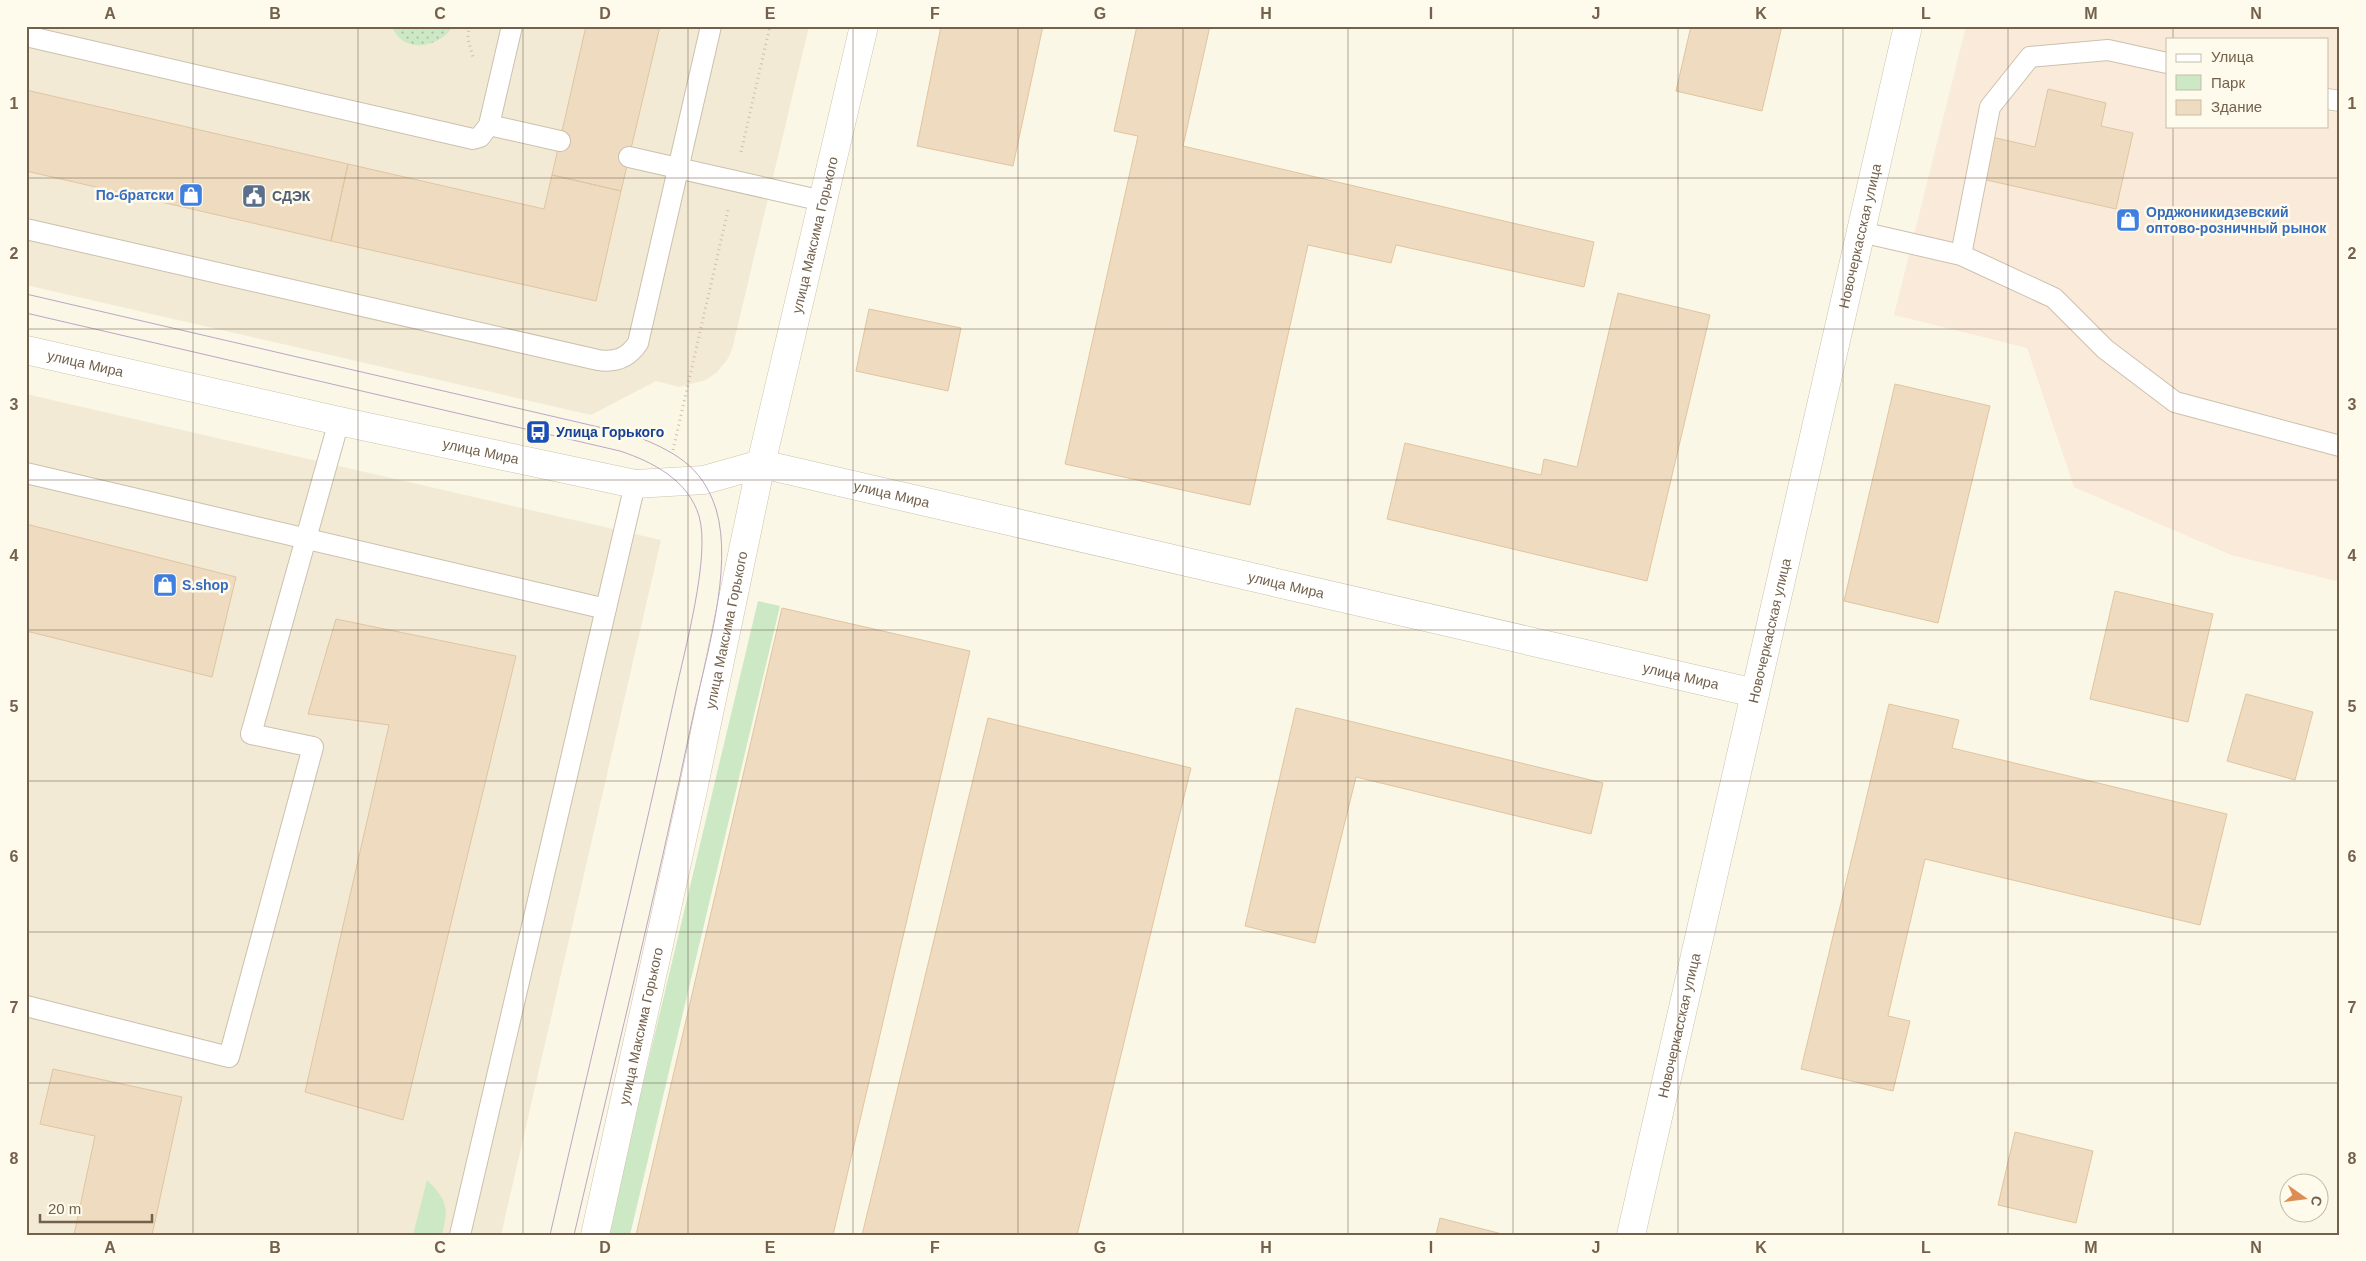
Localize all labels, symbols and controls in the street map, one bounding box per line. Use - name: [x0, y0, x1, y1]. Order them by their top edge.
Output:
- text: A: [104, 5, 116, 22]
- text: B: [269, 5, 281, 22]
- text: C: [434, 5, 446, 22]
- text: D: [599, 5, 611, 22]
- text: E: [765, 5, 776, 22]
- text: F: [930, 5, 940, 22]
- text: G: [1094, 5, 1106, 22]
- text: H: [1260, 5, 1272, 22]
- text: I: [1429, 5, 1433, 22]
- text: J: [1592, 5, 1600, 22]
- text: K: [1755, 5, 1767, 22]
- text: L: [1921, 5, 1931, 22]
- text: M: [2084, 5, 2098, 22]
- text: N: [2250, 5, 2262, 22]
- legend: [2166, 38, 2328, 128]
- text: Улица: [2211, 48, 2254, 65]
- text: Парк: [2211, 74, 2245, 91]
- text: 1: [10, 95, 19, 112]
- text: 1: [2348, 95, 2357, 112]
- text: Здание: [2211, 98, 2262, 115]
- street label: улица Максима Горького: [789, 155, 841, 315]
- street label: Новочеркасская улица: [1836, 162, 1884, 310]
- shop icon: По-братски: [178, 182, 204, 208]
- public building icon: СДЭК: [241, 183, 267, 209]
- place label: По-братски: [96, 187, 174, 203]
- place label: СДЭК: [272, 188, 311, 204]
- place label: Орджоникидзевский оптово-розничный рынок: [2146, 204, 2327, 236]
- shop icon: Орджоникидзевский оптово-розничный рынок: [2115, 207, 2141, 233]
- text: 2: [10, 245, 19, 262]
- text: 2: [2348, 245, 2357, 262]
- street label: улица Мира: [46, 347, 125, 380]
- text: 3: [10, 396, 19, 413]
- text: 3: [2348, 396, 2357, 413]
- bus stop icon: Улица Горького: [525, 419, 551, 445]
- place label: Улица Горького: [556, 424, 664, 440]
- street label: улица Мира: [441, 435, 521, 467]
- street label: улица Мира: [852, 478, 931, 511]
- text: 4: [10, 547, 19, 564]
- text: 4: [2348, 547, 2357, 564]
- street label: улица Максима Горького: [702, 550, 751, 710]
- street label: Новочеркасская улица: [1745, 557, 1794, 705]
- street label: улица Мира: [1247, 569, 1326, 602]
- shop icon: S.shop: [152, 572, 178, 598]
- place label: S.shop: [182, 577, 229, 593]
- street label: улица Мира: [1641, 659, 1721, 692]
- text: 5: [10, 698, 19, 715]
- text: 5: [2348, 698, 2357, 715]
- text: 6: [10, 848, 19, 865]
- text: 6: [2348, 848, 2357, 865]
- street label: улица Максима Горького: [616, 946, 666, 1106]
- street label: Новочеркасская улица: [1655, 951, 1703, 1099]
- text: 7: [10, 999, 19, 1016]
- text: 7: [2348, 999, 2357, 1016]
- text: 8: [10, 1150, 19, 1167]
- text: 8: [2348, 1150, 2357, 1167]
- north arrow: [2278, 1174, 2328, 1224]
- scale bar: [40, 1191, 152, 1223]
- text: С: [2308, 1194, 2326, 1208]
- text: 20 m: [48, 1200, 81, 1217]
- text: A: [104, 1239, 116, 1256]
- text: B: [269, 1239, 281, 1256]
- text: C: [434, 1239, 446, 1256]
- text: D: [599, 1239, 611, 1256]
- text: E: [765, 1239, 776, 1256]
- text: F: [930, 1239, 940, 1256]
- text: G: [1094, 1239, 1106, 1256]
- text: H: [1260, 1239, 1272, 1256]
- text: I: [1429, 1239, 1433, 1256]
- text: J: [1592, 1239, 1600, 1256]
- text: K: [1755, 1239, 1767, 1256]
- text: L: [1921, 1239, 1931, 1256]
- text: M: [2084, 1239, 2098, 1256]
- text: N: [2250, 1239, 2262, 1256]

